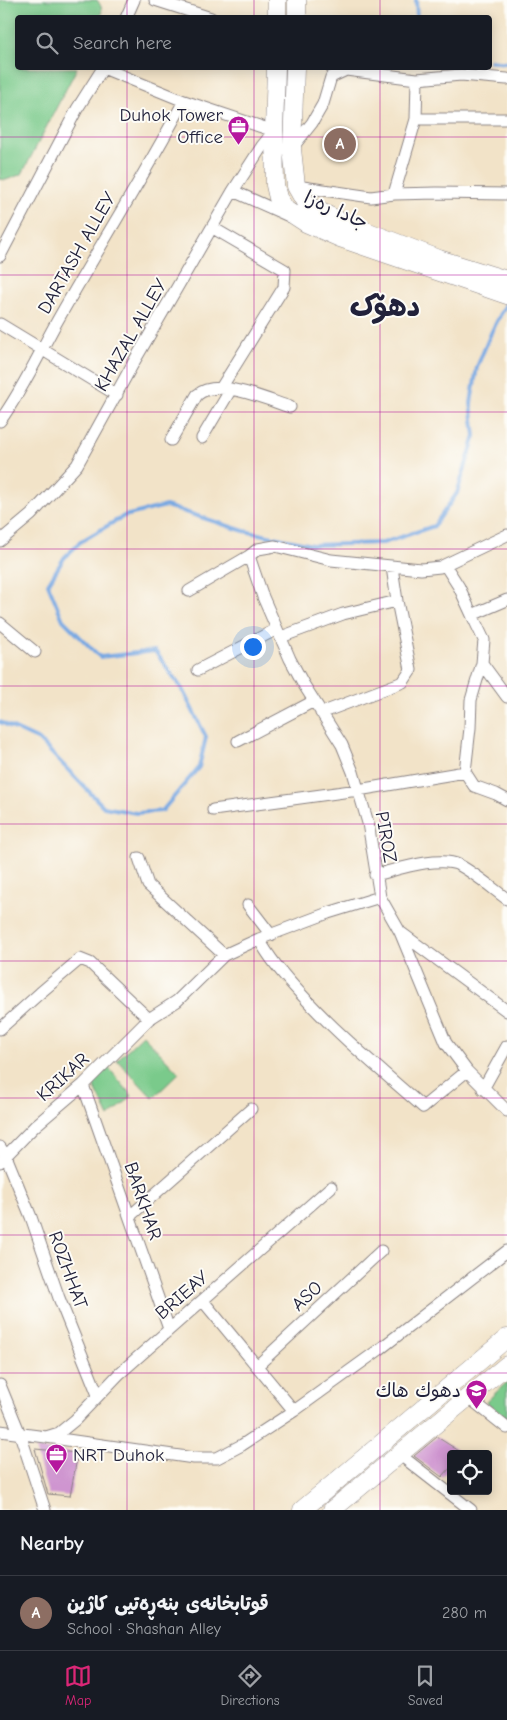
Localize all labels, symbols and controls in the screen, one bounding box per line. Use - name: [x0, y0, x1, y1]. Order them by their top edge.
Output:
- search box: [15, 15, 492, 70]
- icon: search: [33, 29, 61, 57]
- text: Search here: [73, 32, 172, 54]
- place label: Duhok Tower Office: [119, 104, 223, 148]
- office icon: Duhok Tower Office: [227, 114, 251, 145]
- pin: A: [324, 125, 356, 163]
- street label: جادا ره‌زا: [301, 186, 371, 234]
- street label: DARTASH ALLEY: [33, 188, 121, 318]
- street label: KHAZAL ALLEY: [90, 274, 172, 395]
- district label: دھۆک: [350, 290, 420, 325]
- your location: [240, 634, 266, 660]
- street label: PIROZ: [371, 810, 401, 864]
- street label: KRIKAR: [32, 1048, 94, 1106]
- street label: BARKHAR: [119, 1159, 167, 1243]
- street label: ROZHHAT: [44, 1228, 92, 1312]
- street label: BRIEAY: [151, 1266, 214, 1324]
- street label: ASO: [287, 1276, 327, 1316]
- school or university icon: دهوك هاك: [465, 1379, 489, 1410]
- place label: دهوك هاك: [376, 1380, 461, 1402]
- office icon: NRT Duhok: [45, 1443, 69, 1474]
- place label: NRT Duhok: [73, 1444, 165, 1466]
- map controls: [447, 1450, 492, 1495]
- button: locate: [447, 1450, 492, 1495]
- text: Nearby: [20, 1531, 84, 1555]
- text: قوتابخانەی بنەڕەتیی کاژین: [67, 1593, 269, 1615]
- text: A: [32, 1604, 40, 1622]
- text: 280 m: [442, 1604, 487, 1622]
- text: School · Shashan Alley: [67, 1620, 221, 1638]
- tab: Map: [64, 1662, 92, 1709]
- tab: Directions: [220, 1662, 280, 1709]
- tab: Saved: [408, 1662, 443, 1709]

